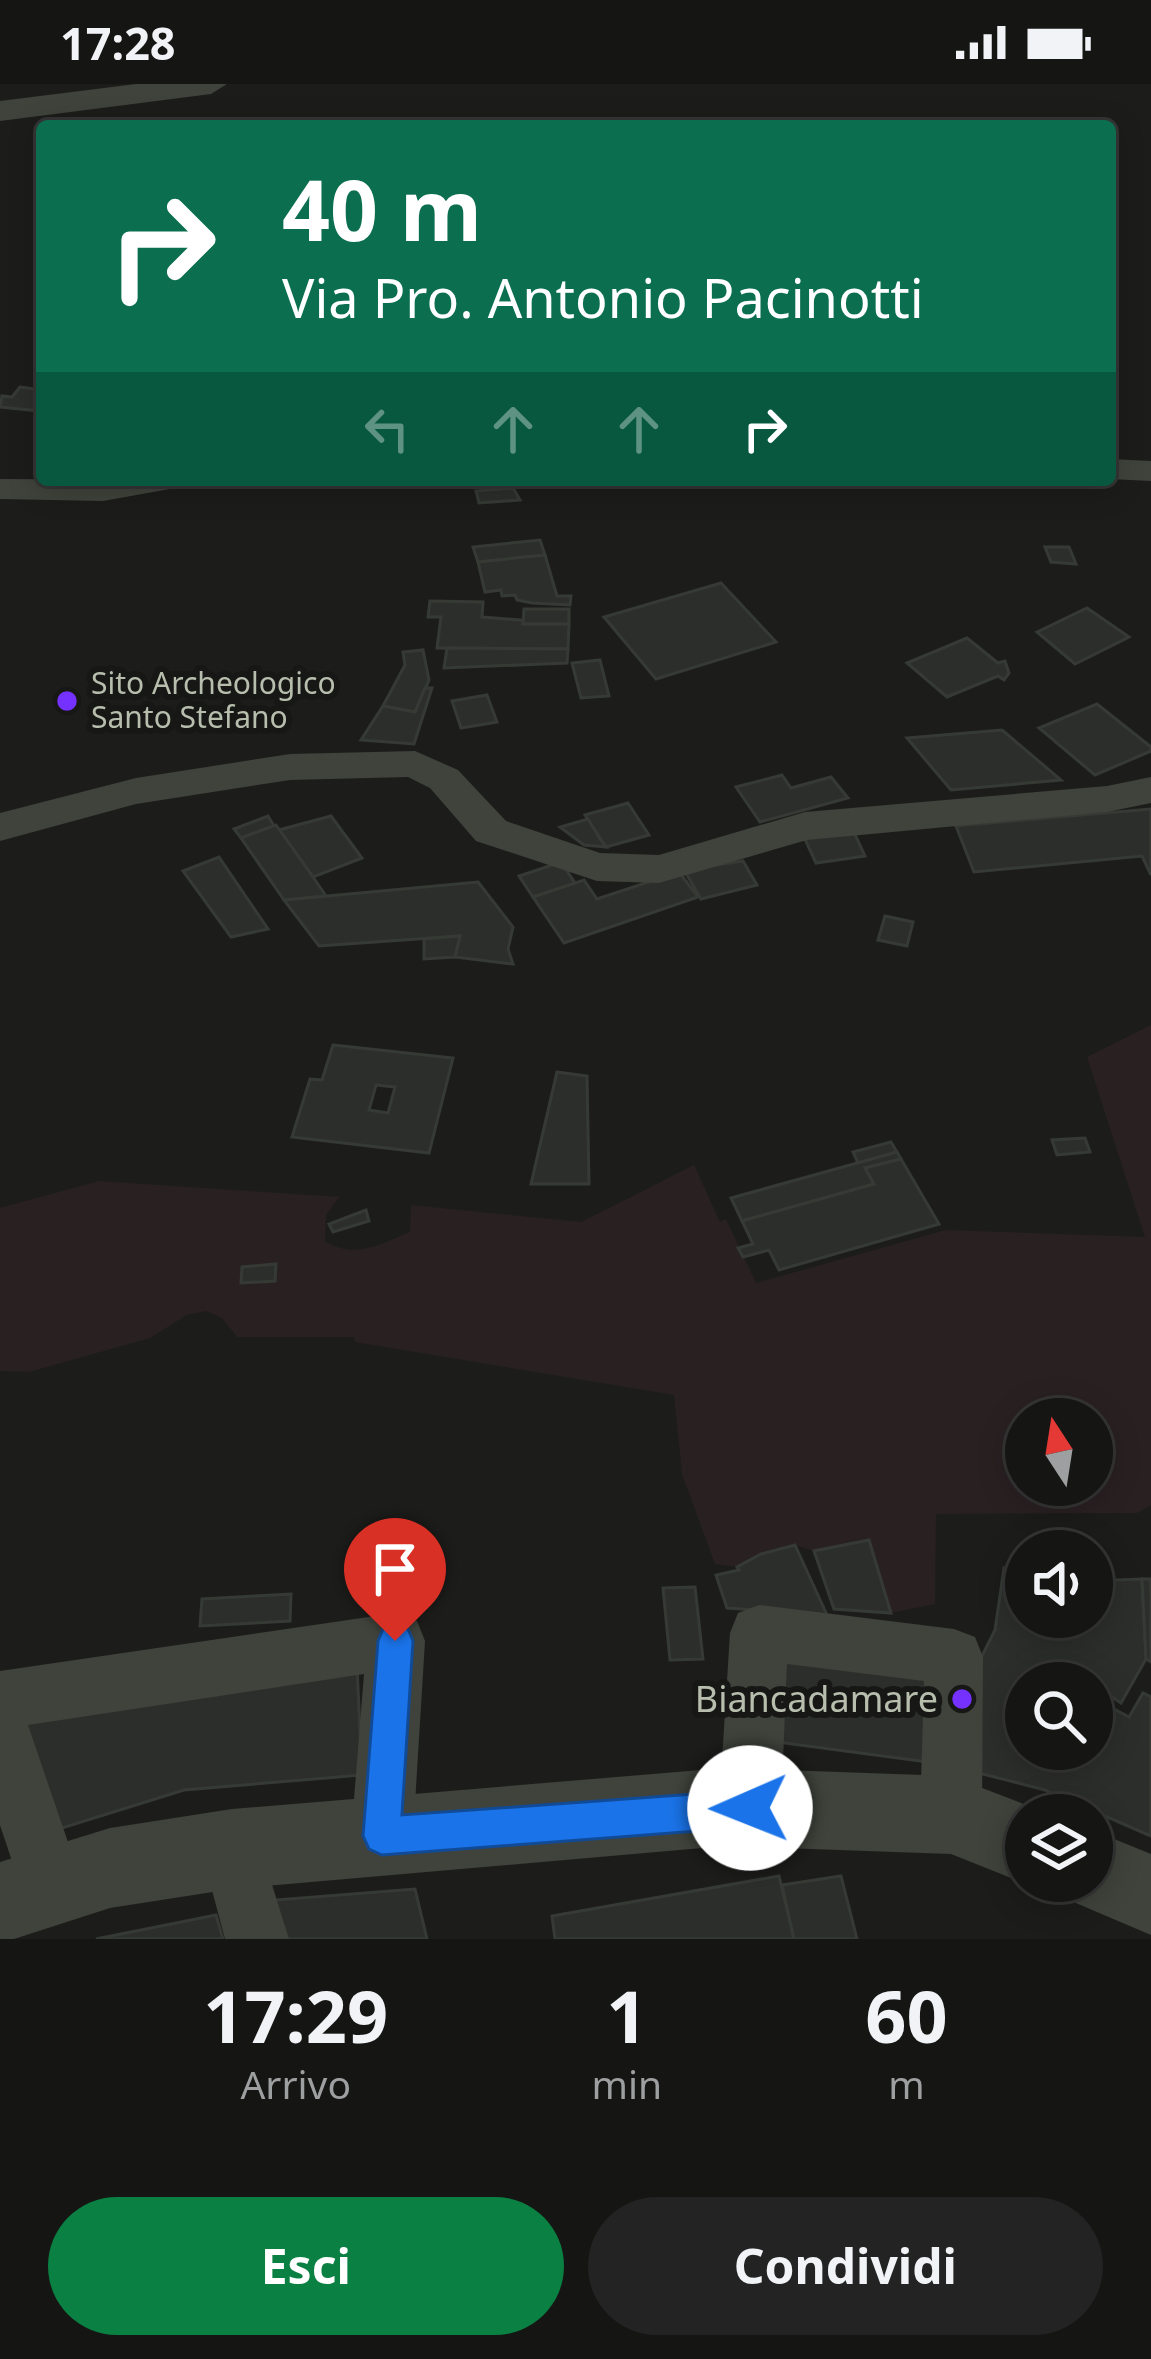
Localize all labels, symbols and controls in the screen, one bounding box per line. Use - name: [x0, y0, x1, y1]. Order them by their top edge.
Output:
- text: 17:28: [60, 12, 176, 73]
- text: 40 m: [282, 151, 482, 266]
- icon: right: [84, 168, 240, 324]
- text: Via Pro. Antonio Pacinotti: [282, 260, 924, 334]
- icon: left: [354, 396, 420, 462]
- icon: ahead: [480, 396, 546, 462]
- icon: ahead: [606, 396, 672, 462]
- icon: right: [732, 396, 798, 462]
- place label: Sito Archeologico Santo Stefano: [91, 662, 336, 737]
- marker: Sito Archeologico Santo Stefano: [54, 688, 80, 714]
- north arrow: [1005, 1398, 1113, 1506]
- map controls: [1005, 1398, 1113, 1902]
- pin: [344, 1518, 446, 1641]
- button: sound: [1005, 1530, 1113, 1638]
- icon: arrive: [362, 1536, 428, 1602]
- button: search: [1005, 1662, 1113, 1770]
- place label: Biancadamare: [695, 1674, 938, 1723]
- marker: Biancadamare: [949, 1686, 975, 1712]
- position arrow: [687, 1745, 813, 1871]
- button: layers: [1005, 1794, 1113, 1902]
- text: 17:29: [203, 1966, 388, 2064]
- text: 1: [606, 1966, 647, 2064]
- text: 60: [865, 1966, 948, 2064]
- text: Arrivo: [240, 2057, 351, 2110]
- text: min: [591, 2057, 662, 2110]
- text: m: [888, 2057, 925, 2110]
- button: Esci: [48, 2197, 564, 2335]
- button: Condividi: [588, 2197, 1103, 2335]

